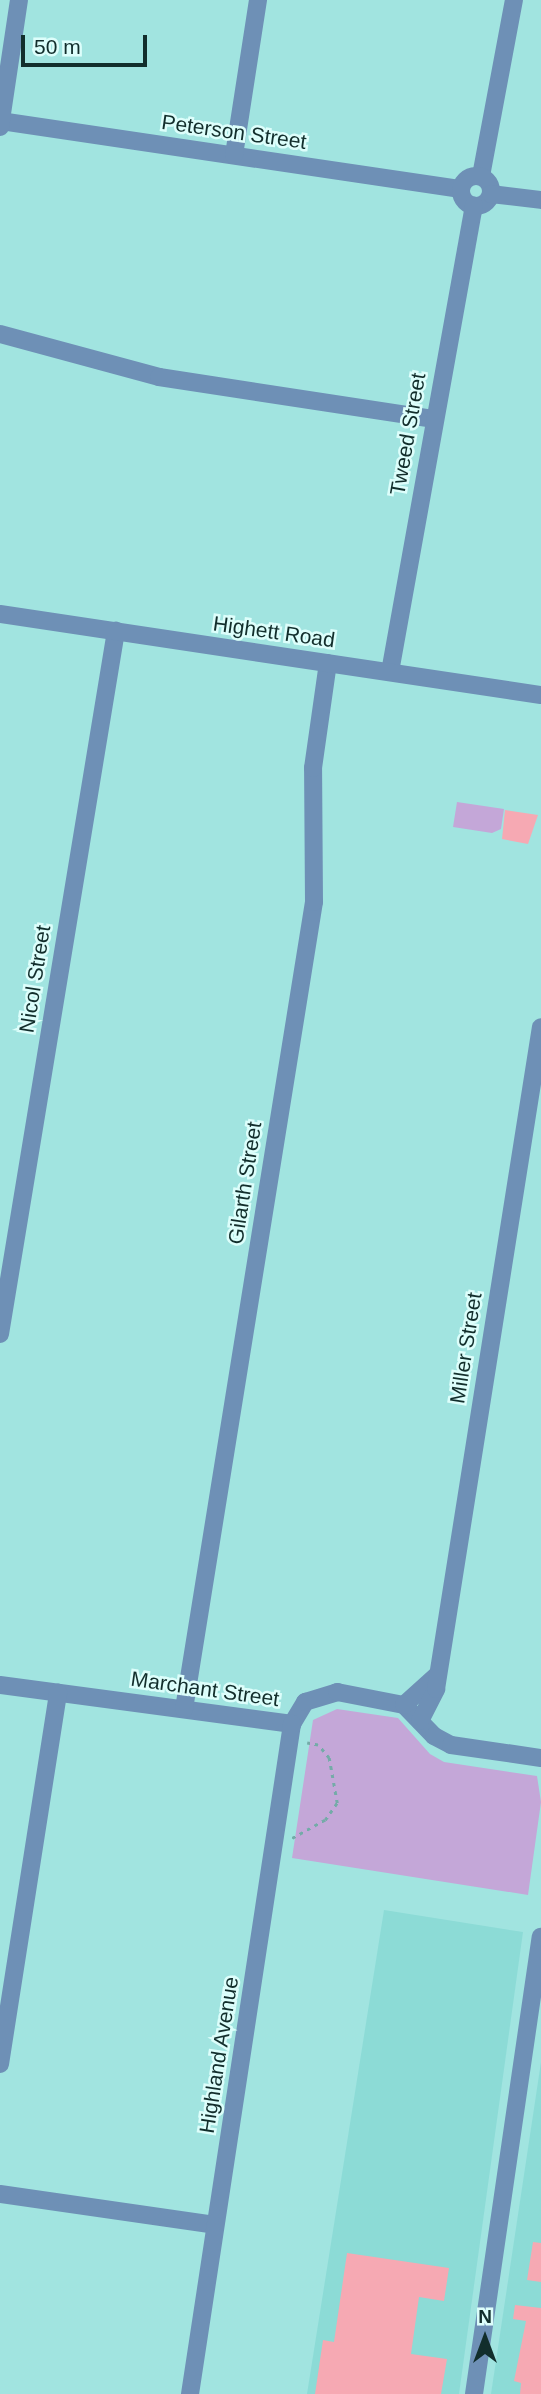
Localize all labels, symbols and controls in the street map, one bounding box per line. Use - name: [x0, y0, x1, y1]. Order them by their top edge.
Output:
- scale bar: [24, 21, 150, 65]
- text: 50 m: [34, 35, 81, 58]
- street label: Peterson Street: [160, 109, 308, 155]
- street label: Tweed Street: [385, 371, 431, 497]
- street label: Highett Road: [212, 611, 336, 653]
- street label: Nicol Street: [14, 923, 56, 1035]
- street label: Gilarth Street: [223, 1120, 267, 1246]
- street label: Miller Street: [445, 1291, 487, 1405]
- street label: Marchant Street: [129, 1666, 281, 1712]
- street label: Highland Avenue: [194, 1974, 244, 2136]
- north arrow: [450, 2303, 520, 2373]
- text: N: [478, 2306, 492, 2327]

